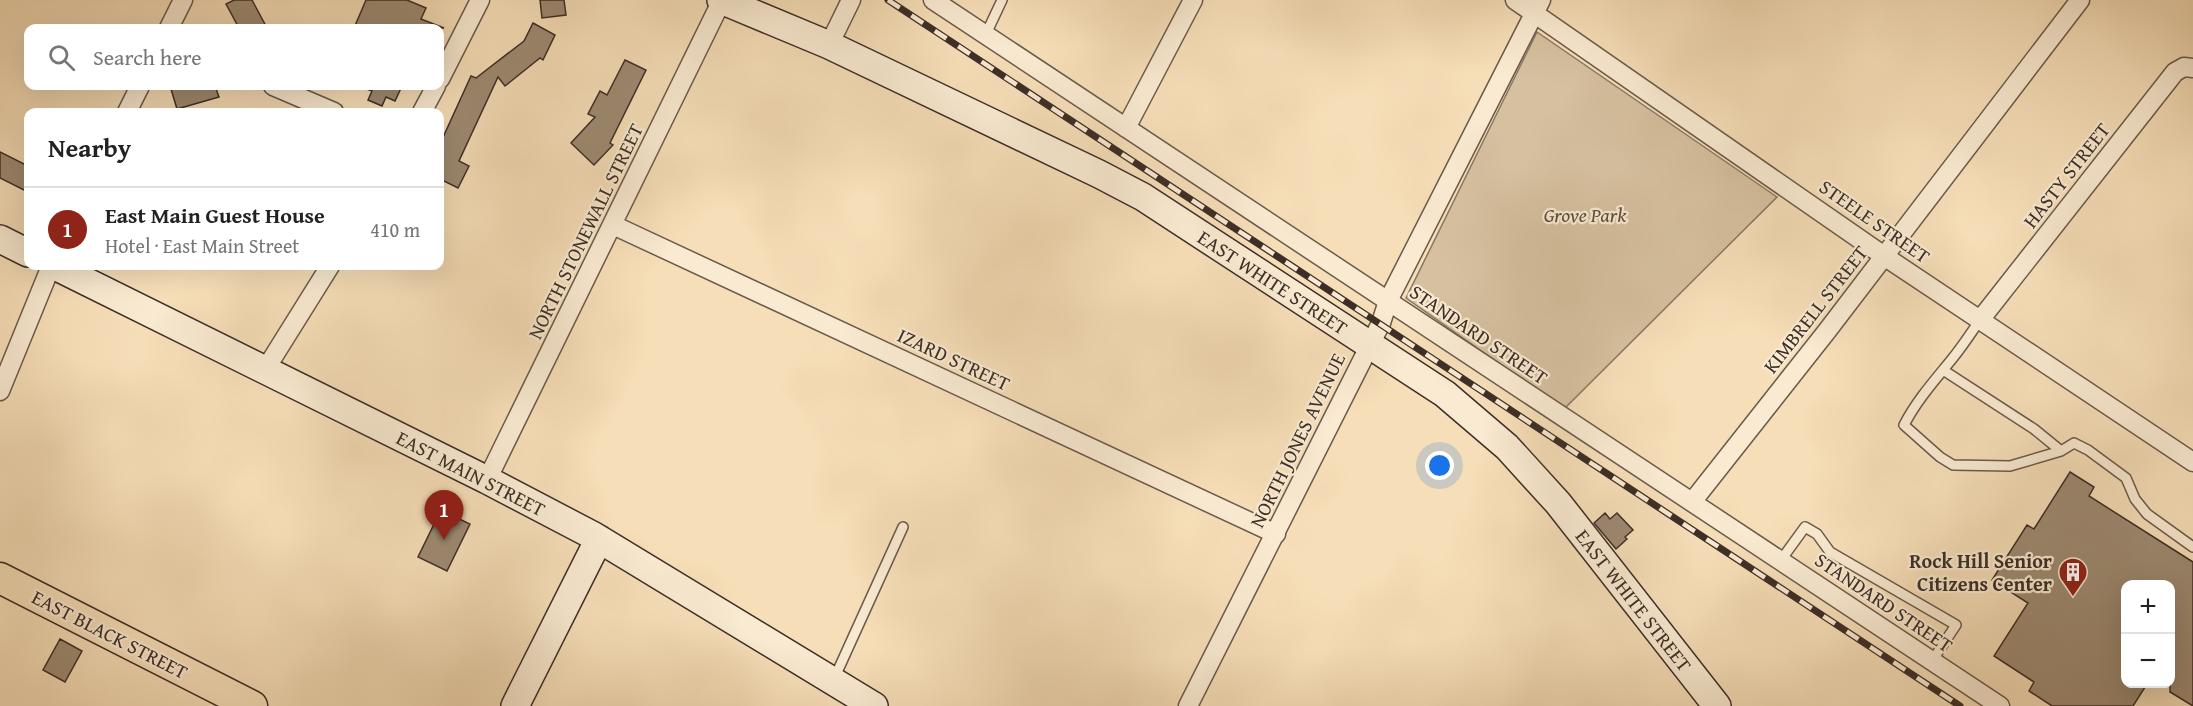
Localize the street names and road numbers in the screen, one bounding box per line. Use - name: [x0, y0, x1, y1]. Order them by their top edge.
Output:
- street label: HASTY STREET: [2016, 116, 2116, 234]
- street label: NORTH STONEWALL STREET: [520, 118, 650, 344]
- street label: STEELE STREET: [1814, 172, 1936, 270]
- street label: EAST WHITE STREET: [1192, 223, 1354, 341]
- street label: KIMBRELL STREET: [1756, 239, 1874, 379]
- street label: STANDARD STREET: [1404, 277, 1554, 391]
- street label: IZARD STREET: [893, 320, 1015, 398]
- street label: NORTH JONES AVENUE: [1242, 348, 1352, 532]
- street label: EAST MAIN STREET: [391, 423, 551, 523]
- street label: EAST WHITE STREET: [1569, 523, 1699, 677]
- street label: STANDARD STREET: [1809, 545, 1959, 659]
- street label: EAST BLACK STREET: [27, 582, 193, 686]

